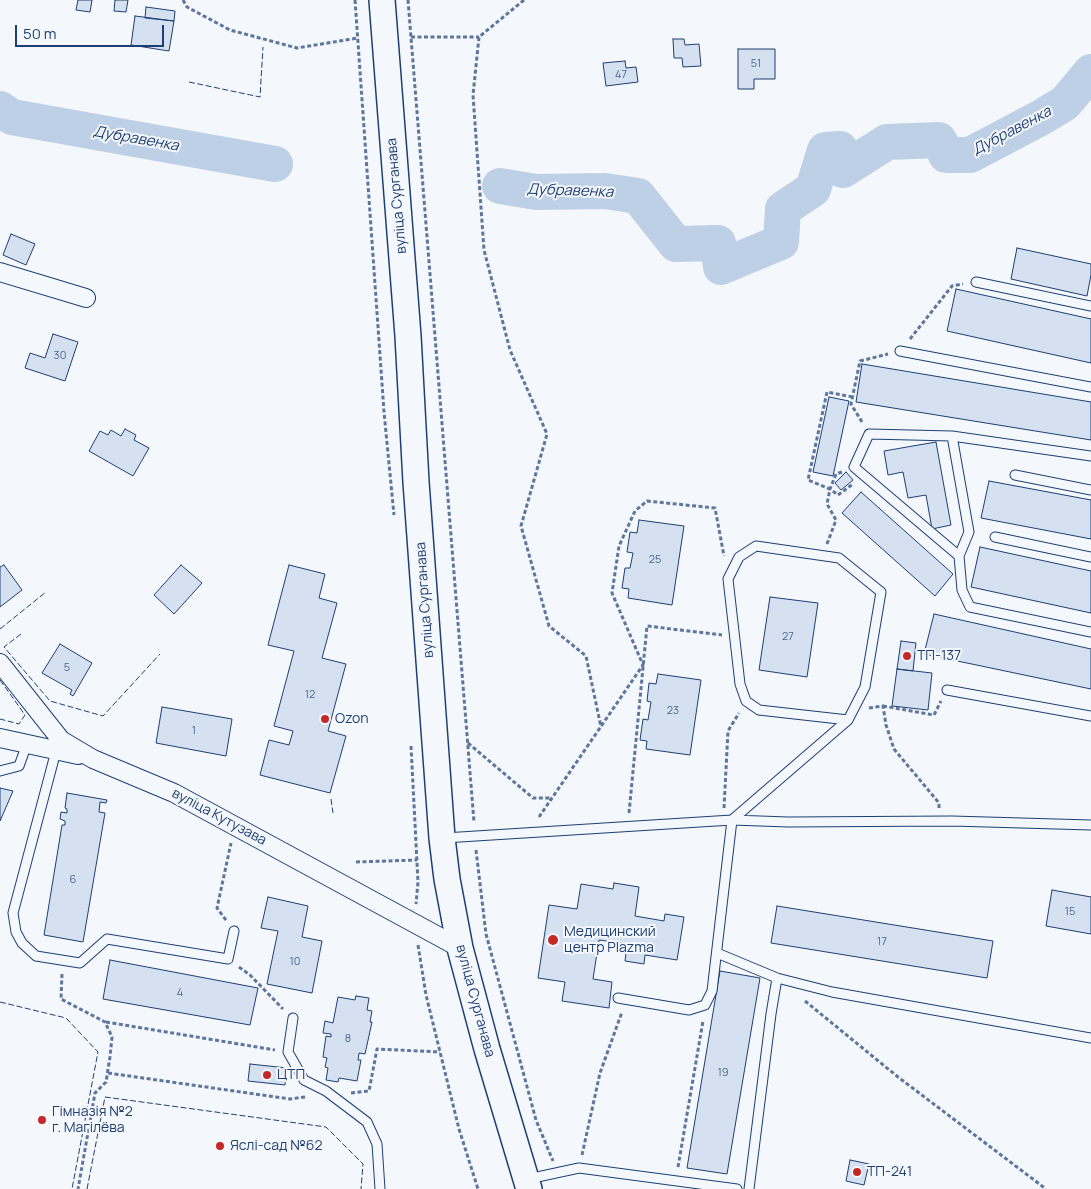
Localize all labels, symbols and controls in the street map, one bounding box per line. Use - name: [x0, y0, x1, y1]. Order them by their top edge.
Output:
- scale bar: [18, 15, 166, 47]
- text: 50 m: [23, 23, 57, 44]
- house number: 51: [751, 57, 761, 71]
- house number: 47: [615, 68, 627, 82]
- water label: Дубравенка: [970, 103, 1054, 159]
- water label: Дубравенка: [92, 123, 180, 155]
- street label: вуліца Сурганава: [384, 137, 410, 255]
- water label: Дубравенка: [527, 180, 613, 202]
- house number: 30: [54, 349, 66, 363]
- street label: вуліца Сурганава: [413, 541, 437, 659]
- house number: 25: [649, 553, 661, 567]
- house number: 27: [782, 630, 794, 644]
- place label: ТП-137: [917, 648, 961, 664]
- marker: ТП-137: [901, 650, 913, 662]
- house number: 5: [64, 661, 70, 675]
- house number: 12: [305, 688, 315, 702]
- house number: 23: [667, 704, 679, 718]
- place label: Ozon: [335, 711, 369, 727]
- marker: Ozon: [319, 713, 331, 725]
- house number: 1: [192, 724, 196, 738]
- street label: вуліца Кутузава: [169, 785, 269, 849]
- house number: 6: [70, 873, 76, 887]
- house number: 15: [1065, 905, 1075, 919]
- place label: Медицинский центр Plazma: [564, 924, 656, 956]
- marker: Медицинский центр Plazma: [546, 933, 560, 947]
- house number: 17: [877, 935, 887, 949]
- street label: вуліца Сурганава: [452, 943, 498, 1059]
- house number: 10: [290, 955, 300, 969]
- house number: 4: [177, 986, 183, 1000]
- house number: 8: [345, 1032, 351, 1046]
- house number: 19: [717, 1066, 729, 1080]
- place label: ЦТП: [277, 1067, 305, 1083]
- marker: ЦТП: [261, 1069, 273, 1081]
- place label: Гімназія №2 г. Магілёва: [52, 1104, 133, 1136]
- marker: Гімназія №2 г. Магілёва: [36, 1114, 48, 1126]
- place label: Яслі-сад №62: [230, 1138, 322, 1154]
- marker: Яслі-сад №62: [214, 1140, 226, 1152]
- place label: ТП-241: [867, 1164, 912, 1180]
- marker: ТП-241: [851, 1166, 863, 1178]

